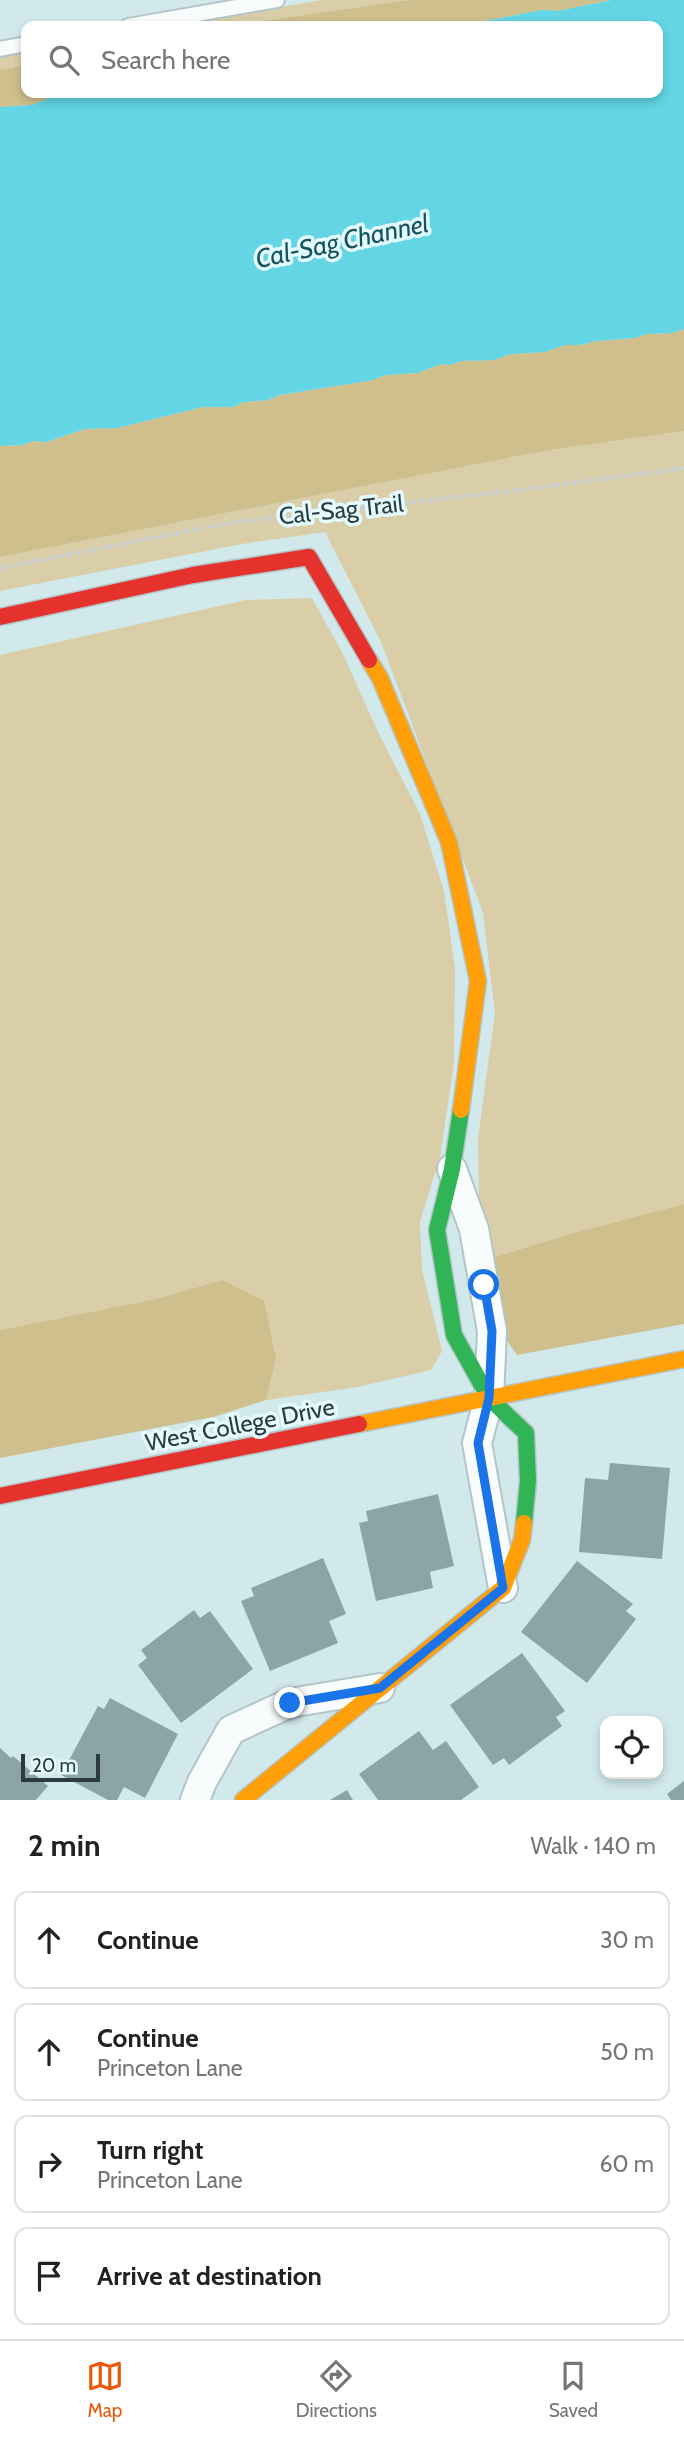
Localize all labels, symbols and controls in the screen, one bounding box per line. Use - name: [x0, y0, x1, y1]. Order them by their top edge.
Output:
- search box: [21, 21, 663, 98]
- icon: search: [45, 41, 83, 79]
- text: Search here: [101, 44, 230, 76]
- water label: Cal-Sag Channel: [252, 207, 432, 275]
- street label: Cal-Sag Trail: [277, 489, 405, 530]
- route start: [468, 1269, 499, 1300]
- street label: West College Drive: [143, 1392, 337, 1457]
- route end: [274, 1687, 305, 1718]
- map controls: [600, 1716, 663, 1779]
- button: locate: [600, 1716, 663, 1779]
- scale bar: [21, 1751, 100, 1783]
- text: 20 m: [32, 1754, 76, 1777]
- text: 2 min: [28, 1827, 100, 1864]
- text: Walk · 140 m: [530, 1832, 656, 1860]
- icon: ahead: [30, 1921, 68, 1959]
- text: Continue: [97, 1924, 199, 1956]
- text: 30 m: [600, 1926, 654, 1954]
- text: Continue: [97, 2022, 199, 2054]
- icon: ahead: [30, 2033, 68, 2071]
- text: 50 m: [600, 2038, 654, 2066]
- text: Princeton Lane: [97, 2054, 243, 2082]
- text: Turn right: [97, 2134, 203, 2166]
- icon: right: [30, 2145, 68, 2183]
- text: 60 m: [600, 2150, 654, 2178]
- text: Princeton Lane: [97, 2166, 243, 2194]
- icon: arrive: [30, 2257, 68, 2295]
- text: Arrive at destination: [97, 2260, 322, 2292]
- tab: Map: [86, 2357, 124, 2422]
- tab: Directions: [296, 2357, 377, 2422]
- tab: Saved: [549, 2357, 598, 2422]

